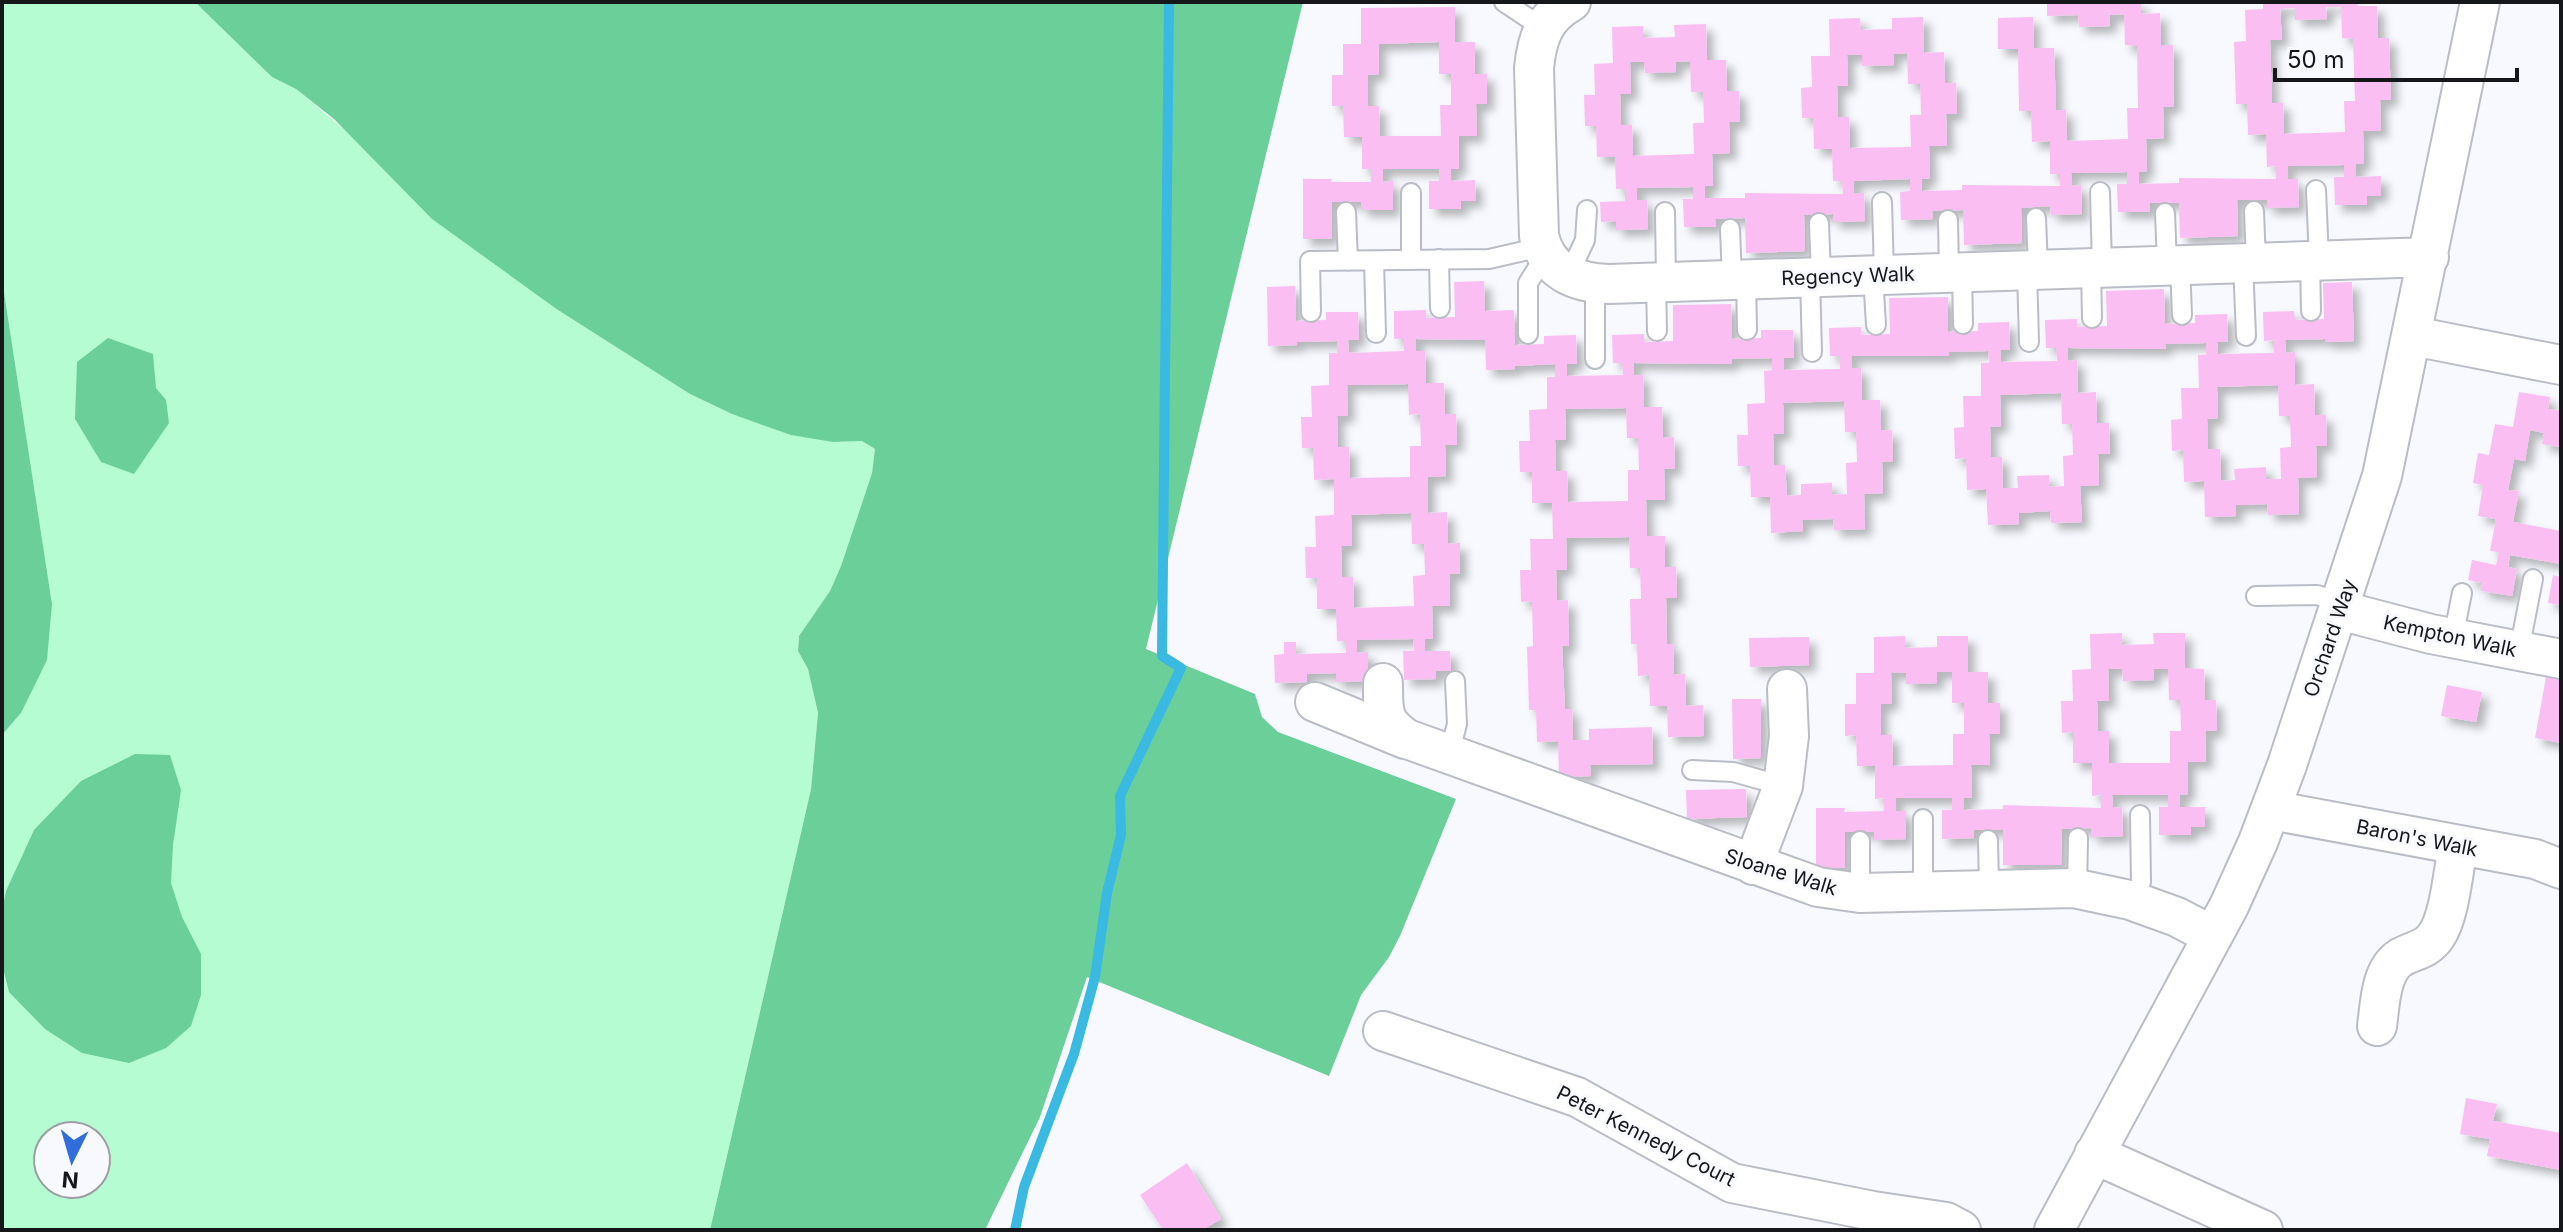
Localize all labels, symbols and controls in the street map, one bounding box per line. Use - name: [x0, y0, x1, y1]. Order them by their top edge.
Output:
- scale bar: [2275, 32, 2517, 82]
- text: 50 m: [2287, 45, 2345, 74]
- street label: Regency Walk: [1781, 262, 1915, 290]
- street label: Orchard Way: [2299, 576, 2361, 700]
- street label: Kempton Walk: [2381, 610, 2519, 662]
- street label: Baron's Walk: [2354, 814, 2480, 862]
- street label: Sloane Walk: [1722, 844, 1840, 900]
- street label: Peter Kennedy Court: [1553, 1081, 1740, 1192]
- north arrow: [32, 1120, 112, 1200]
- text: N: [61, 1166, 80, 1194]

